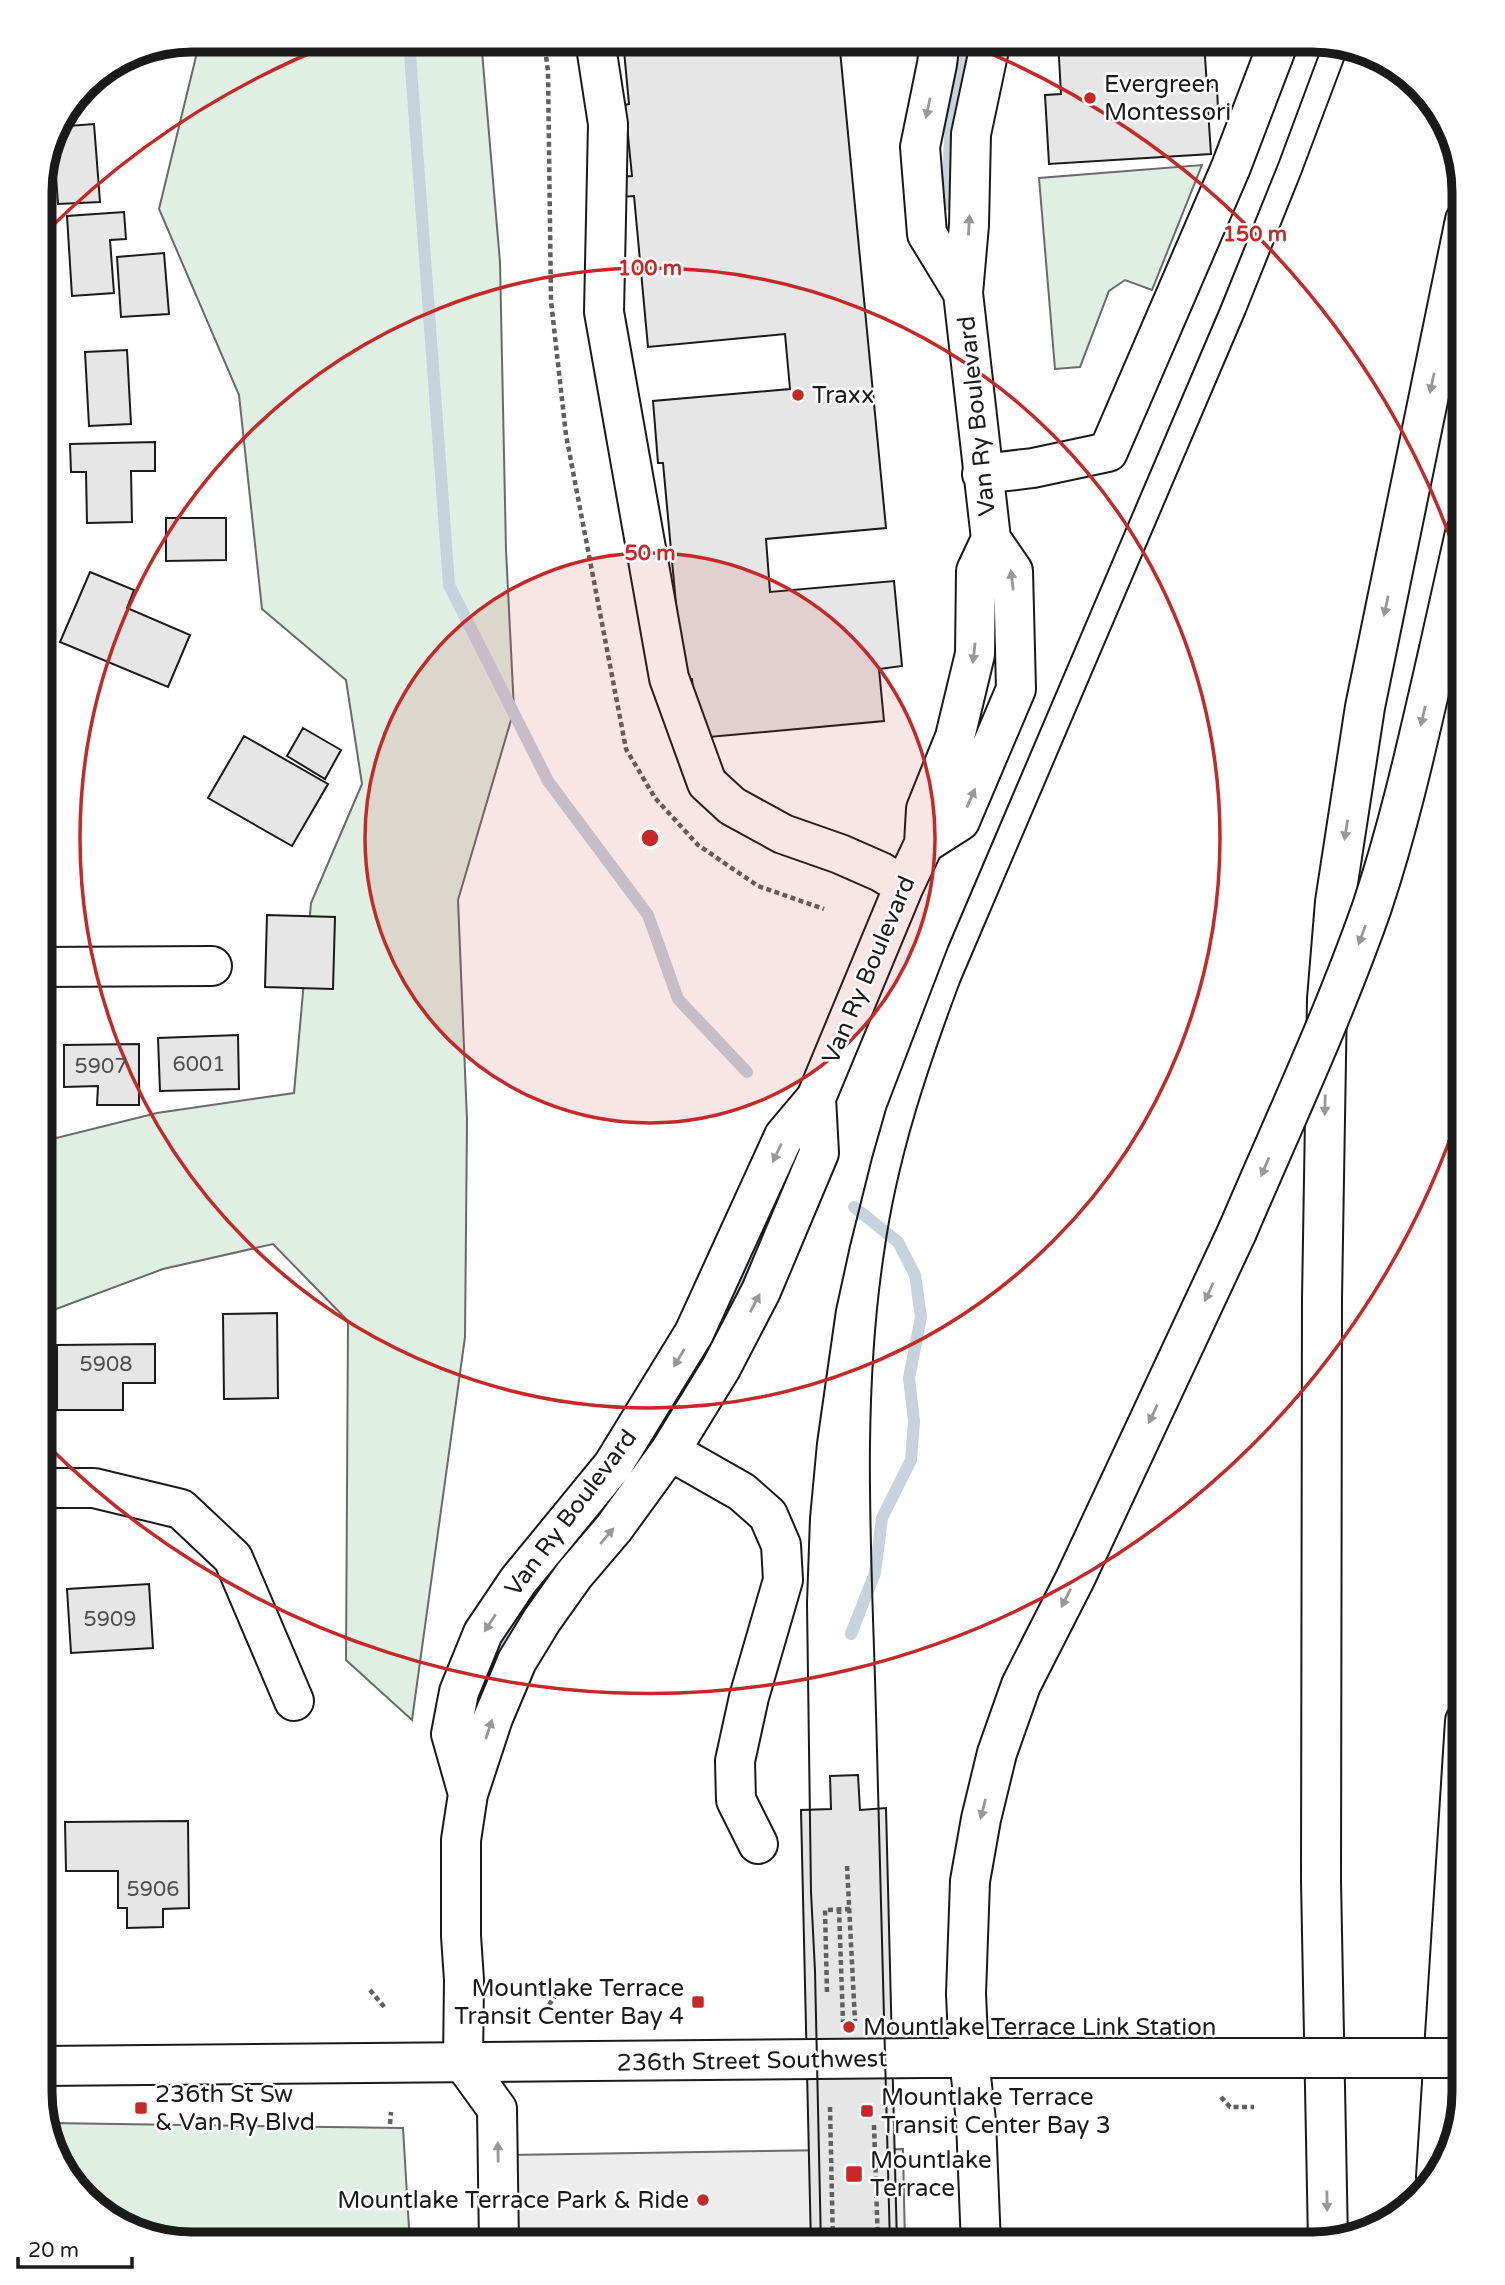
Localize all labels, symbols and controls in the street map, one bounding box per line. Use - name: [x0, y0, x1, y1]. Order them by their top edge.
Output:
- place label: Evergreen Montessori: [1104, 70, 1231, 127]
- marker: Evergreen Montessori: [1082, 90, 1098, 106]
- one-way arrow: [923, 97, 934, 119]
- one-way arrow: [964, 213, 975, 235]
- text: 150 m: [1223, 222, 1287, 247]
- text: 100 m: [618, 256, 682, 281]
- street label: Van Ry Boulevard: [952, 314, 1002, 518]
- one-way arrow: [1426, 372, 1437, 394]
- place label: Traxx: [812, 381, 874, 410]
- marker: Traxx: [790, 387, 806, 403]
- text: 50 m: [624, 541, 676, 566]
- one-way arrow: [1007, 569, 1018, 591]
- one-way arrow: [1381, 595, 1392, 617]
- one-way arrow: [968, 642, 979, 664]
- one-way arrow: [1418, 705, 1429, 727]
- one-way arrow: [966, 787, 977, 808]
- one-way arrow: [1340, 819, 1351, 841]
- centre of rings: [638, 826, 662, 850]
- street label: Van Ry Boulevard: [816, 872, 922, 1068]
- one-way arrow: [1356, 924, 1367, 945]
- house number: 6001: [173, 1052, 225, 1077]
- house number: 5907: [75, 1054, 127, 1079]
- one-way arrow: [1319, 1094, 1331, 1116]
- one-way arrow: [771, 1143, 782, 1163]
- one-way arrow: [1259, 1157, 1270, 1178]
- one-way arrow: [1204, 1282, 1215, 1302]
- one-way arrow: [749, 1293, 760, 1313]
- one-way arrow: [673, 1349, 685, 1368]
- house number: 5908: [80, 1352, 132, 1377]
- one-way arrow: [1147, 1404, 1159, 1424]
- street label: Van Ry Boulevard: [499, 1424, 643, 1602]
- one-way arrow: [599, 1527, 615, 1545]
- one-way arrow: [1060, 1588, 1072, 1608]
- house number: 5909: [84, 1607, 136, 1632]
- one-way arrow: [484, 1613, 497, 1632]
- one-way arrow: [484, 1718, 495, 1739]
- one-way arrow: [977, 1798, 988, 1820]
- house number: 5906: [127, 1877, 179, 1902]
- place label: Mountlake Terrace Transit Center Bay 4: [454, 1974, 684, 2031]
- marker: Mountlake Terrace Transit Center Bay 4: [690, 1994, 706, 2010]
- place label: Mountlake Terrace Link Station: [863, 2013, 1216, 2042]
- marker: Mountlake Terrace Link Station: [841, 2019, 857, 2035]
- street label: 236th Street Southwest: [616, 2044, 888, 2078]
- place label: 236th St Sw & Van Ry Blvd: [155, 2080, 315, 2137]
- place label: Mountlake Terrace Transit Center Bay 3: [881, 2083, 1111, 2140]
- marker: 236th St Sw & Van Ry Blvd: [133, 2100, 149, 2116]
- marker: Mountlake Terrace Transit Center Bay 3: [859, 2103, 875, 2119]
- one-way arrow: [492, 2141, 503, 2163]
- place label: Mountlake Terrace: [870, 2146, 991, 2203]
- marker: Mountlake Terrace: [844, 2164, 864, 2184]
- place label: Mountlake Terrace Park & Ride: [337, 2186, 689, 2215]
- one-way arrow: [1321, 2190, 1333, 2212]
- marker: Mountlake Terrace Park & Ride: [695, 2192, 711, 2208]
- scale bar: [18, 2226, 131, 2270]
- text: 20 m: [28, 2238, 79, 2263]

